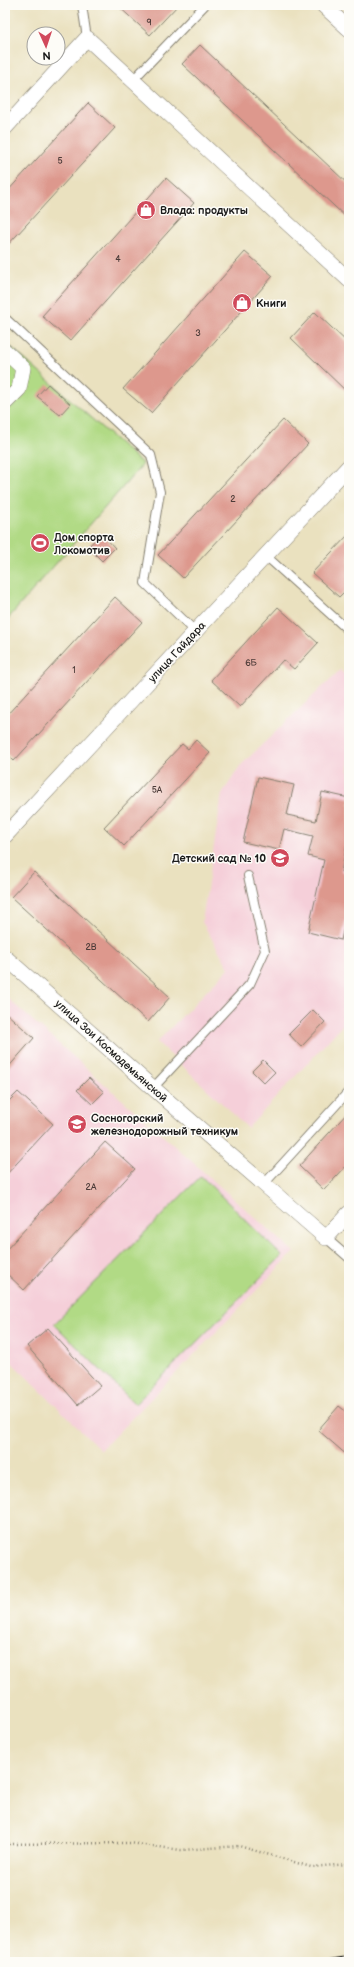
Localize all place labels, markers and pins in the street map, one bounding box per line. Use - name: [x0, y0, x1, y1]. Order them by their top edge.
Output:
- shop icon: Влада: продукты: [135, 199, 157, 221]
- place label: Влада: продукты: [160, 204, 248, 217]
- shop icon: Книги: [231, 292, 253, 314]
- place label: Книги: [256, 297, 286, 310]
- place label: Дом спорта Локомотив: [53, 531, 114, 557]
- sports icon: Дом спорта Локомотив: [29, 532, 51, 554]
- school or university icon: Детский сад № 10: [269, 847, 291, 869]
- place label: Детский сад № 10: [172, 852, 266, 865]
- place label: Сосногорский железнодорожный техникум: [91, 1112, 238, 1138]
- school or university icon: Сосногорский железнодорожный техникум: [66, 1113, 88, 1135]

